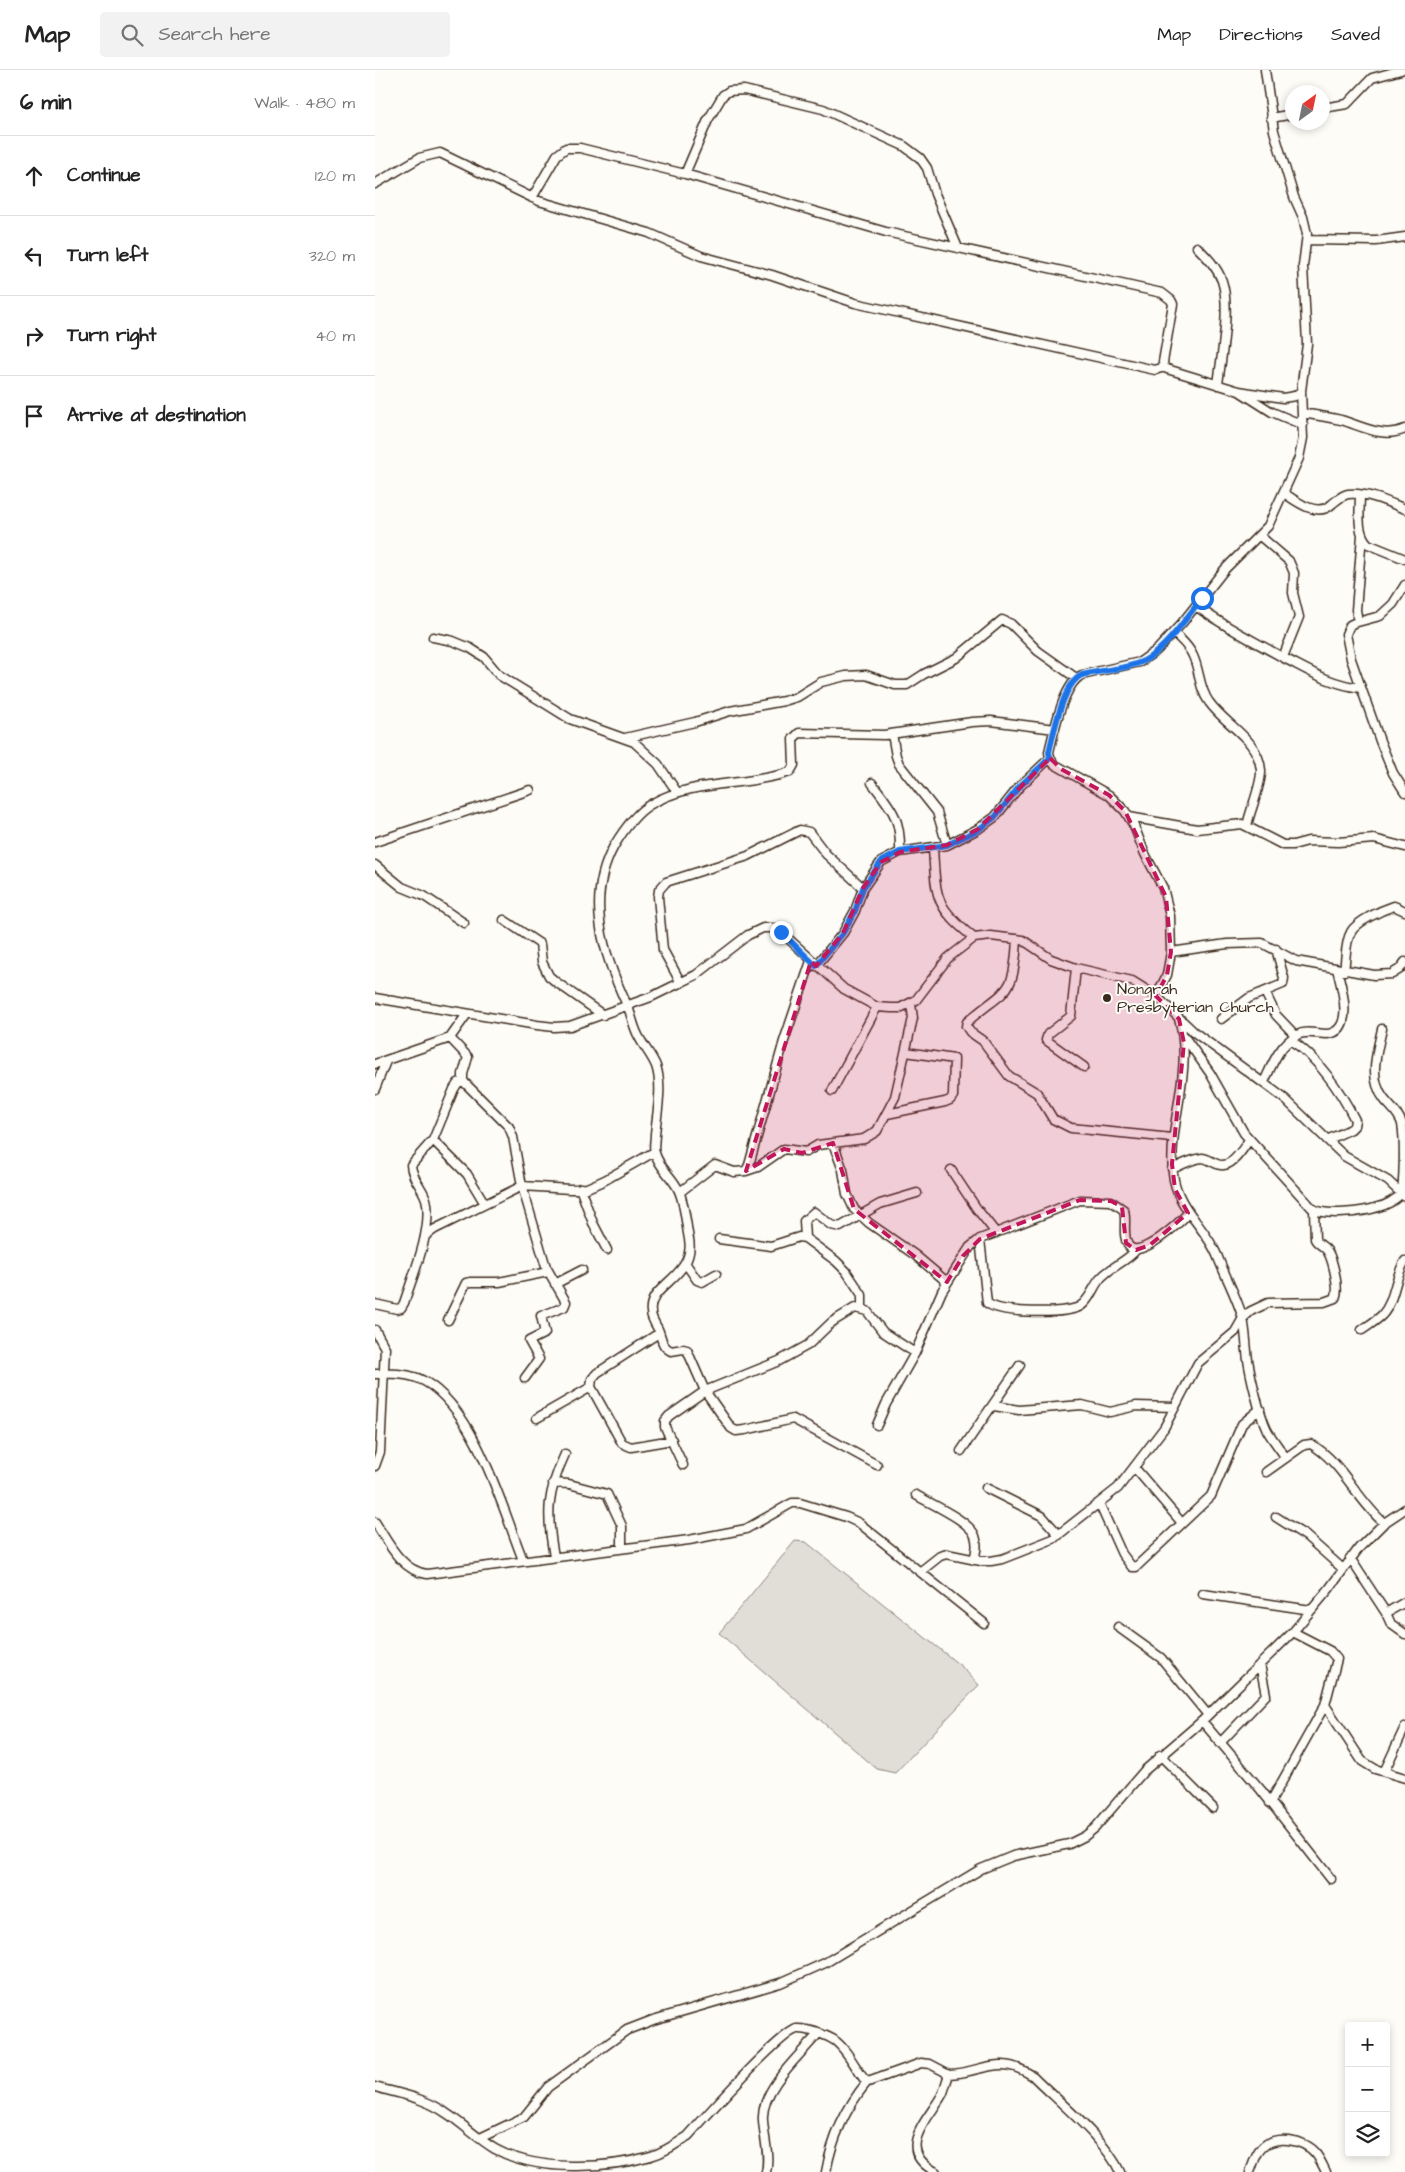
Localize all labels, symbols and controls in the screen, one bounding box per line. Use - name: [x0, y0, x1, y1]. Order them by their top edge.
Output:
- search box: [100, 12, 450, 57]
- text: Map: [25, 18, 70, 52]
- icon: search: [118, 21, 146, 49]
- text: Search here: [158, 21, 271, 48]
- text: Map: [1157, 22, 1191, 47]
- text: Directions: [1219, 22, 1303, 47]
- text: Saved: [1331, 22, 1380, 47]
- north arrow: [1285, 85, 1330, 130]
- text: 6 min: [20, 88, 72, 117]
- text: Walk · 480 m: [254, 92, 355, 114]
- icon: ahead: [20, 162, 48, 190]
- text: Continue: [67, 162, 141, 189]
- text: 120 m: [315, 165, 355, 187]
- icon: left: [20, 242, 48, 270]
- text: Turn left: [67, 242, 148, 269]
- text: 320 m: [309, 245, 355, 267]
- icon: right: [20, 322, 48, 350]
- text: Turn right: [67, 322, 156, 349]
- text: 40 m: [315, 325, 355, 347]
- icon: arrive: [20, 402, 48, 430]
- text: Arrive at destination: [67, 402, 246, 429]
- route start: [1191, 587, 1214, 610]
- route end: [770, 921, 793, 944]
- place label: Nongrah Presbyterian Church: [1117, 978, 1274, 1019]
- marker: Nongrah Presbyterian Church: [1101, 992, 1113, 1004]
- map controls: [1345, 2022, 1390, 2157]
- button: +: [1345, 2022, 1390, 2067]
- button: −: [1345, 2067, 1390, 2112]
- button: layers: [1345, 2112, 1390, 2157]

